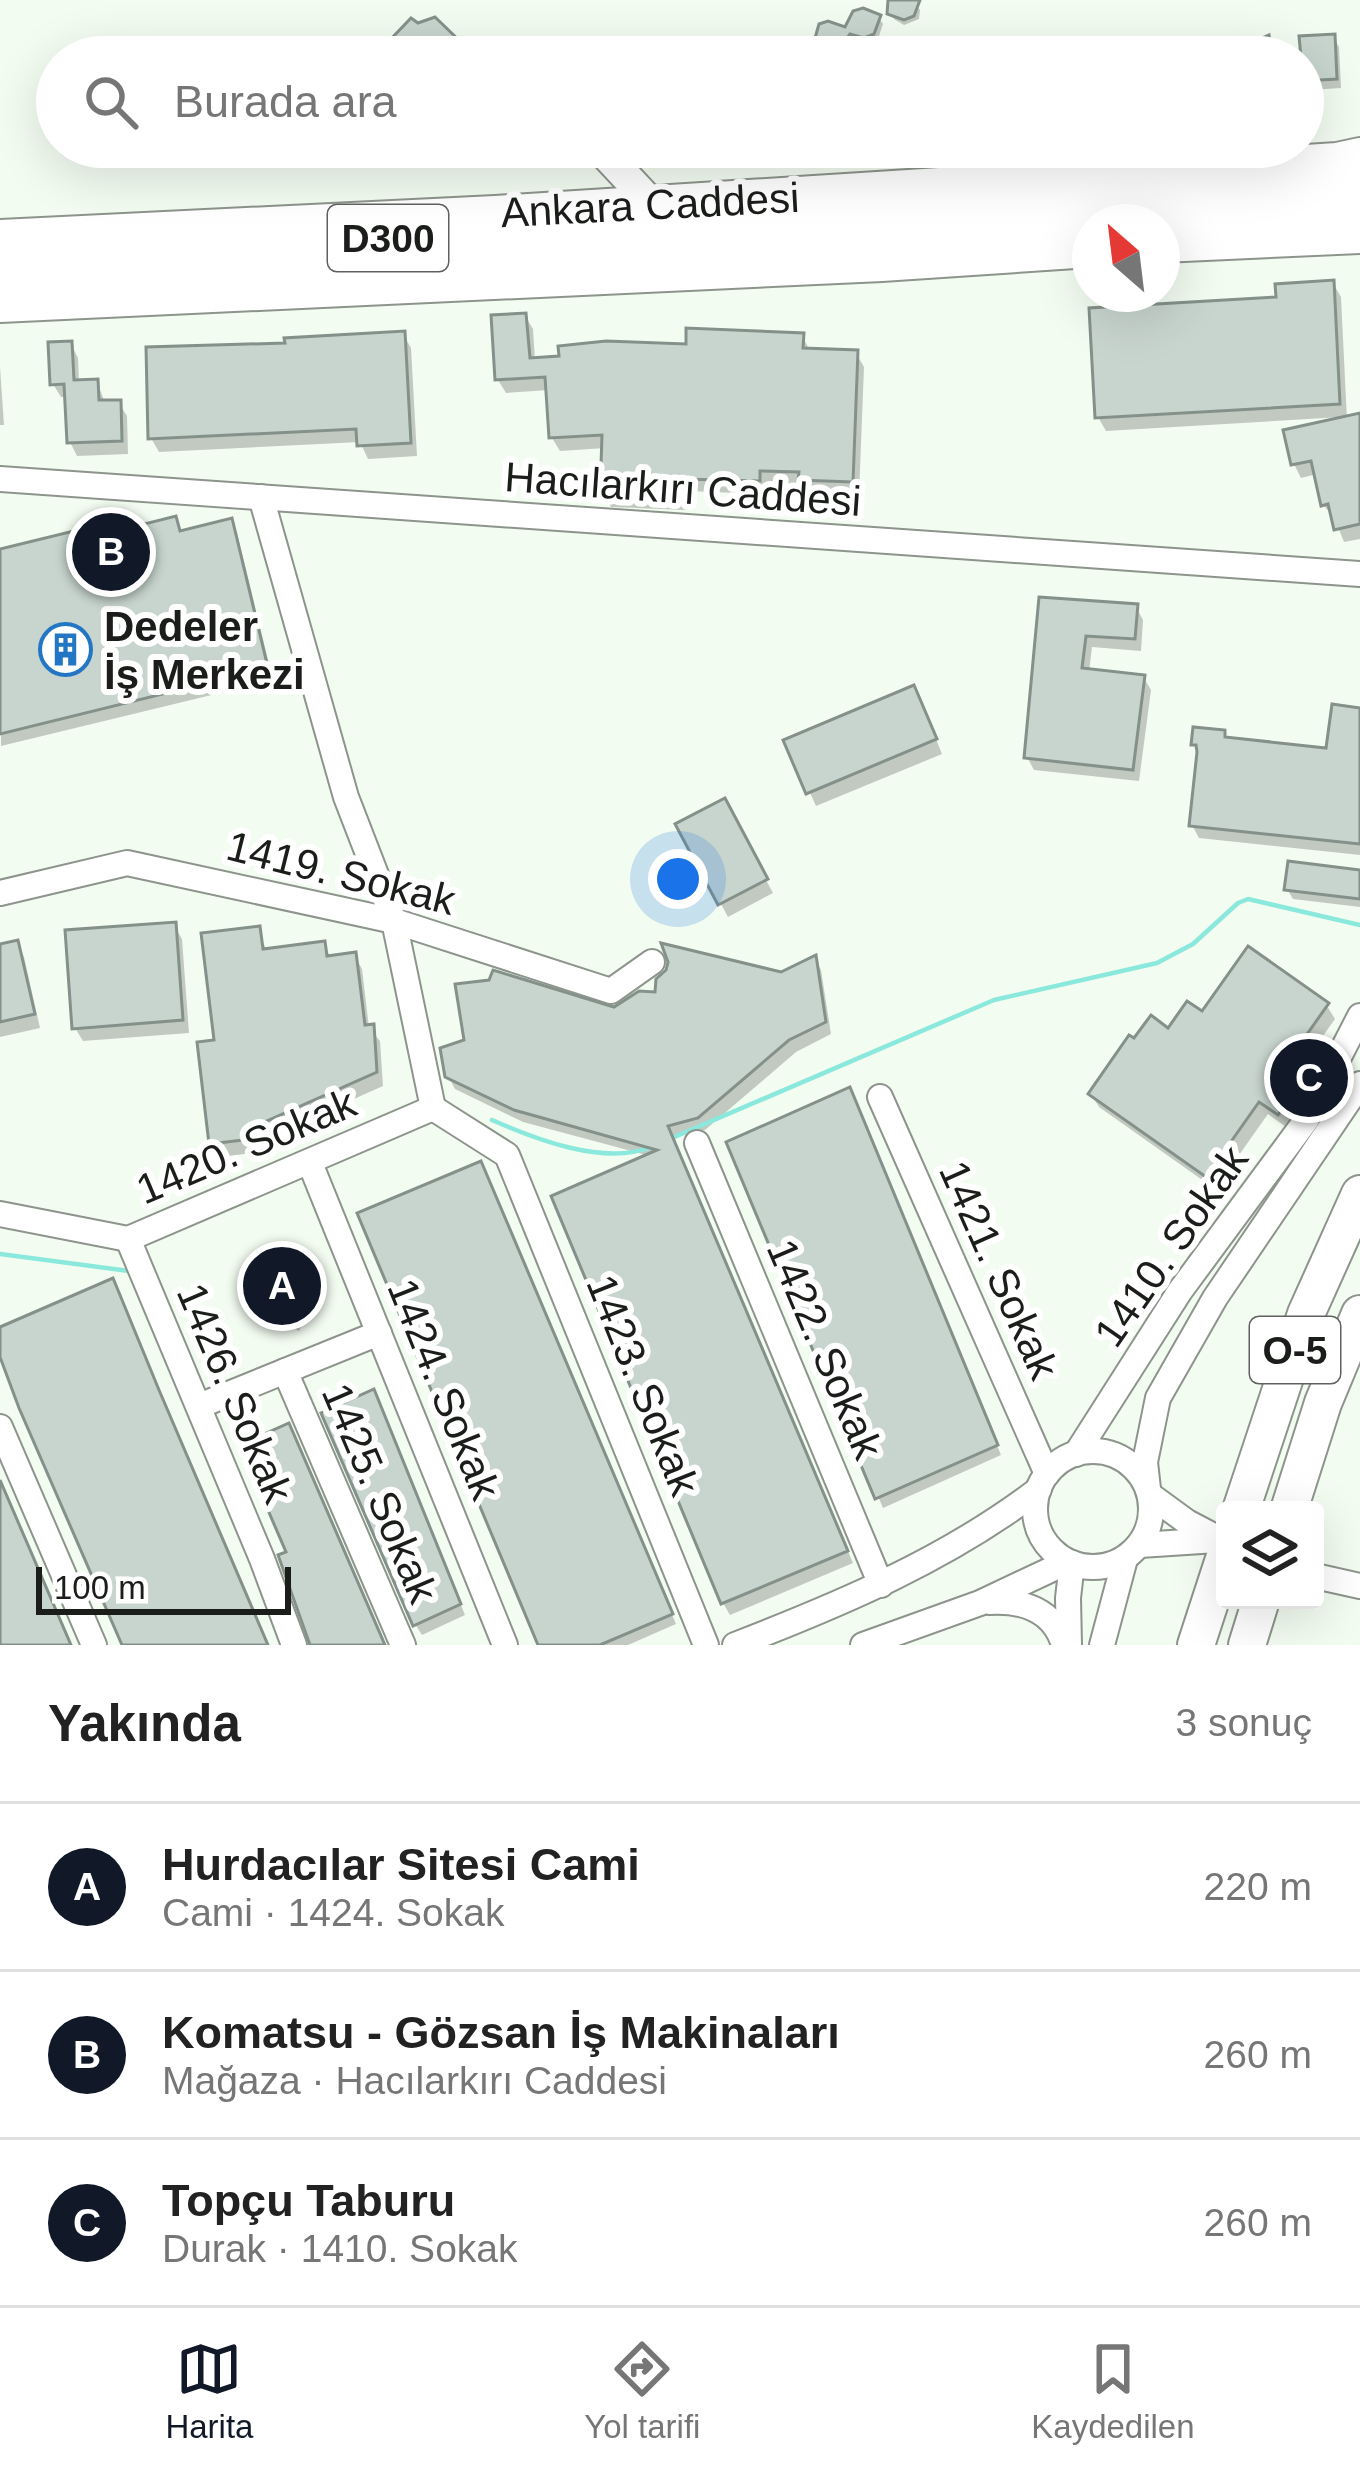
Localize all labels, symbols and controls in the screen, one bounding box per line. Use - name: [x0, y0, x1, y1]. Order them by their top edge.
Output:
- search box: [36, 36, 1324, 168]
- icon: search: [78, 69, 144, 135]
- text: Burada ara: [174, 76, 397, 127]
- street label: Ankara Caddesi: [500, 174, 800, 236]
- north arrow: [1072, 204, 1180, 312]
- road number: D300: [328, 205, 448, 271]
- street label: Hacılarkırı Caddesi: [503, 453, 863, 525]
- pin: B: [72, 507, 150, 597]
- place label: Dedeler İş Merkezi: [104, 603, 305, 698]
- building icon: Dedeler İş Merkezi: [37, 622, 93, 678]
- street label: 1419. Sokak: [222, 822, 461, 924]
- your location: [648, 849, 708, 909]
- pin: C: [1270, 1033, 1348, 1123]
- street label: 1420. Sokak: [129, 1078, 364, 1213]
- street label: 1410. Sokak: [1085, 1136, 1258, 1355]
- street label: 1421. Sokak: [930, 1154, 1068, 1387]
- street label: 1422. Sokak: [758, 1232, 893, 1467]
- pin: A: [243, 1241, 321, 1331]
- street label: 1423. Sokak: [577, 1268, 709, 1503]
- street label: 1424. Sokak: [378, 1272, 510, 1507]
- street label: 1426. Sokak: [168, 1276, 303, 1511]
- road number: O-5: [1250, 1317, 1340, 1383]
- street label: 1425. Sokak: [313, 1376, 448, 1611]
- map controls: [1216, 1501, 1324, 1609]
- button: layers: [1216, 1501, 1324, 1609]
- scale bar: [36, 1561, 291, 1614]
- text: 100 m: [54, 1569, 146, 1606]
- text: Yakında: [48, 1695, 241, 1752]
- text: 3 sonuç: [1175, 1701, 1312, 1744]
- text: Hurdacılar Sitesi Cami: [162, 1839, 640, 1890]
- text: A: [73, 1865, 101, 1908]
- text: 220 m: [1204, 1865, 1312, 1908]
- text: Cami · 1424. Sokak: [162, 1891, 505, 1934]
- text: Komatsu - Gözsan İş Makinaları: [162, 2007, 840, 2058]
- text: B: [73, 2033, 101, 2076]
- text: 260 m: [1204, 2033, 1312, 2076]
- text: Mağaza · Hacılarkırı Caddesi: [162, 2059, 667, 2102]
- text: Topçu Taburu: [162, 2175, 455, 2226]
- text: C: [73, 2201, 101, 2244]
- text: 260 m: [1204, 2201, 1312, 2244]
- text: Durak · 1410. Sokak: [162, 2227, 518, 2270]
- tab: Harita: [165, 2336, 253, 2446]
- tab: Yol tarifi: [584, 2336, 700, 2446]
- tab: Kaydedilen: [1031, 2336, 1195, 2446]

